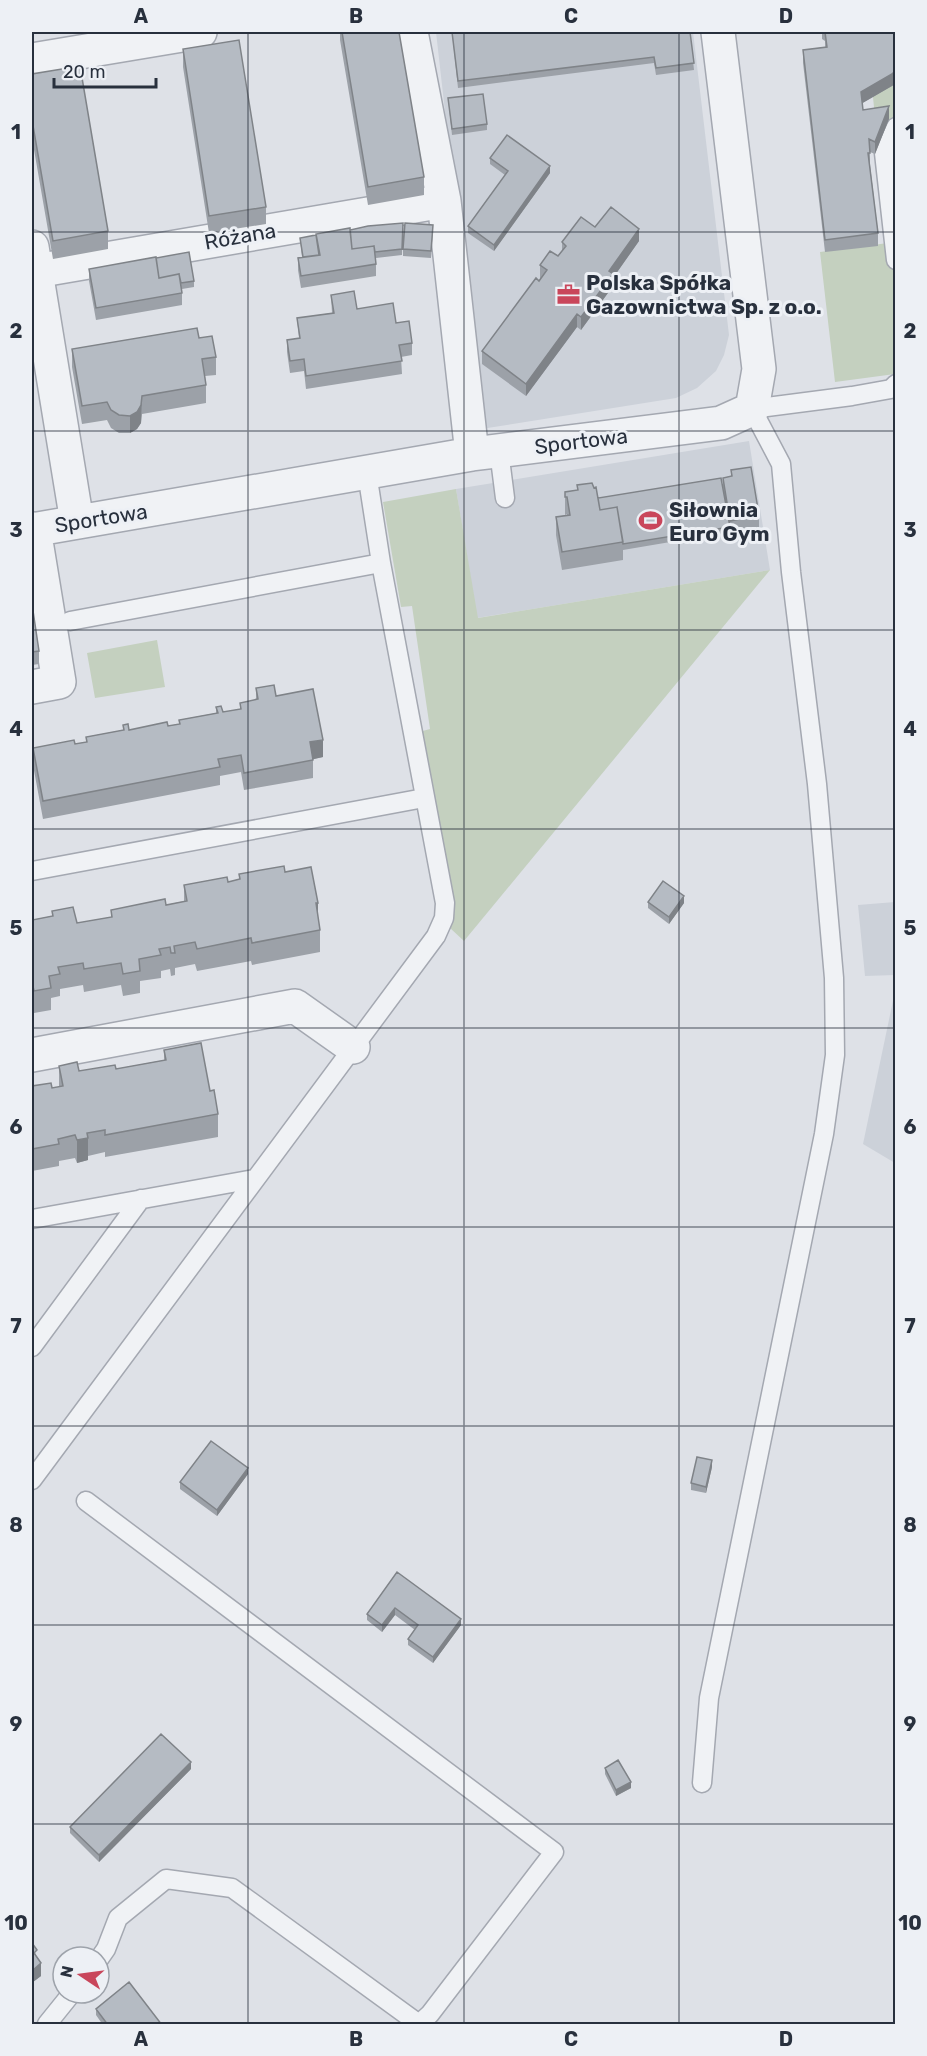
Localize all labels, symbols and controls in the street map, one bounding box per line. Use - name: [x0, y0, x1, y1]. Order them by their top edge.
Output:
- text: A: [134, 4, 149, 28]
- text: B: [349, 4, 363, 28]
- text: C: [564, 4, 578, 28]
- text: D: [779, 4, 793, 28]
- scale bar: [54, 51, 156, 89]
- text: 20 m: [63, 61, 105, 83]
- text: 1: [11, 120, 21, 144]
- text: 1: [905, 120, 915, 144]
- street label: Różana: [202, 217, 278, 255]
- place label: Polska Spółka Gazownictwa Sp. z o.o.: [586, 270, 822, 319]
- office icon: Polska Spółka Gazownictwa Sp. z o.o.: [555, 281, 581, 307]
- text: 2: [10, 319, 23, 343]
- text: 2: [904, 319, 917, 343]
- street label: Sportowa: [533, 423, 629, 459]
- place label: Siłownia Euro Gym: [669, 497, 769, 546]
- street label: Sportowa: [53, 498, 149, 538]
- sports icon: Siłownia Euro Gym: [638, 508, 664, 534]
- text: 3: [9, 518, 23, 542]
- text: 3: [903, 518, 917, 542]
- text: 4: [9, 717, 23, 741]
- text: 4: [903, 717, 917, 741]
- text: 5: [10, 916, 23, 940]
- text: 5: [904, 916, 917, 940]
- text: 6: [9, 1115, 23, 1139]
- text: 6: [903, 1115, 917, 1139]
- text: 7: [10, 1314, 22, 1338]
- text: 7: [904, 1314, 916, 1338]
- text: 8: [9, 1513, 23, 1537]
- text: 8: [903, 1513, 917, 1537]
- text: 9: [10, 1712, 23, 1736]
- text: 9: [904, 1712, 917, 1736]
- text: 10: [4, 1911, 28, 1935]
- text: 10: [898, 1911, 922, 1935]
- north arrow: [51, 1945, 111, 2005]
- text: N: [56, 1964, 77, 1979]
- text: A: [134, 2027, 149, 2051]
- text: B: [349, 2027, 363, 2051]
- text: C: [564, 2027, 578, 2051]
- text: D: [779, 2027, 793, 2051]

